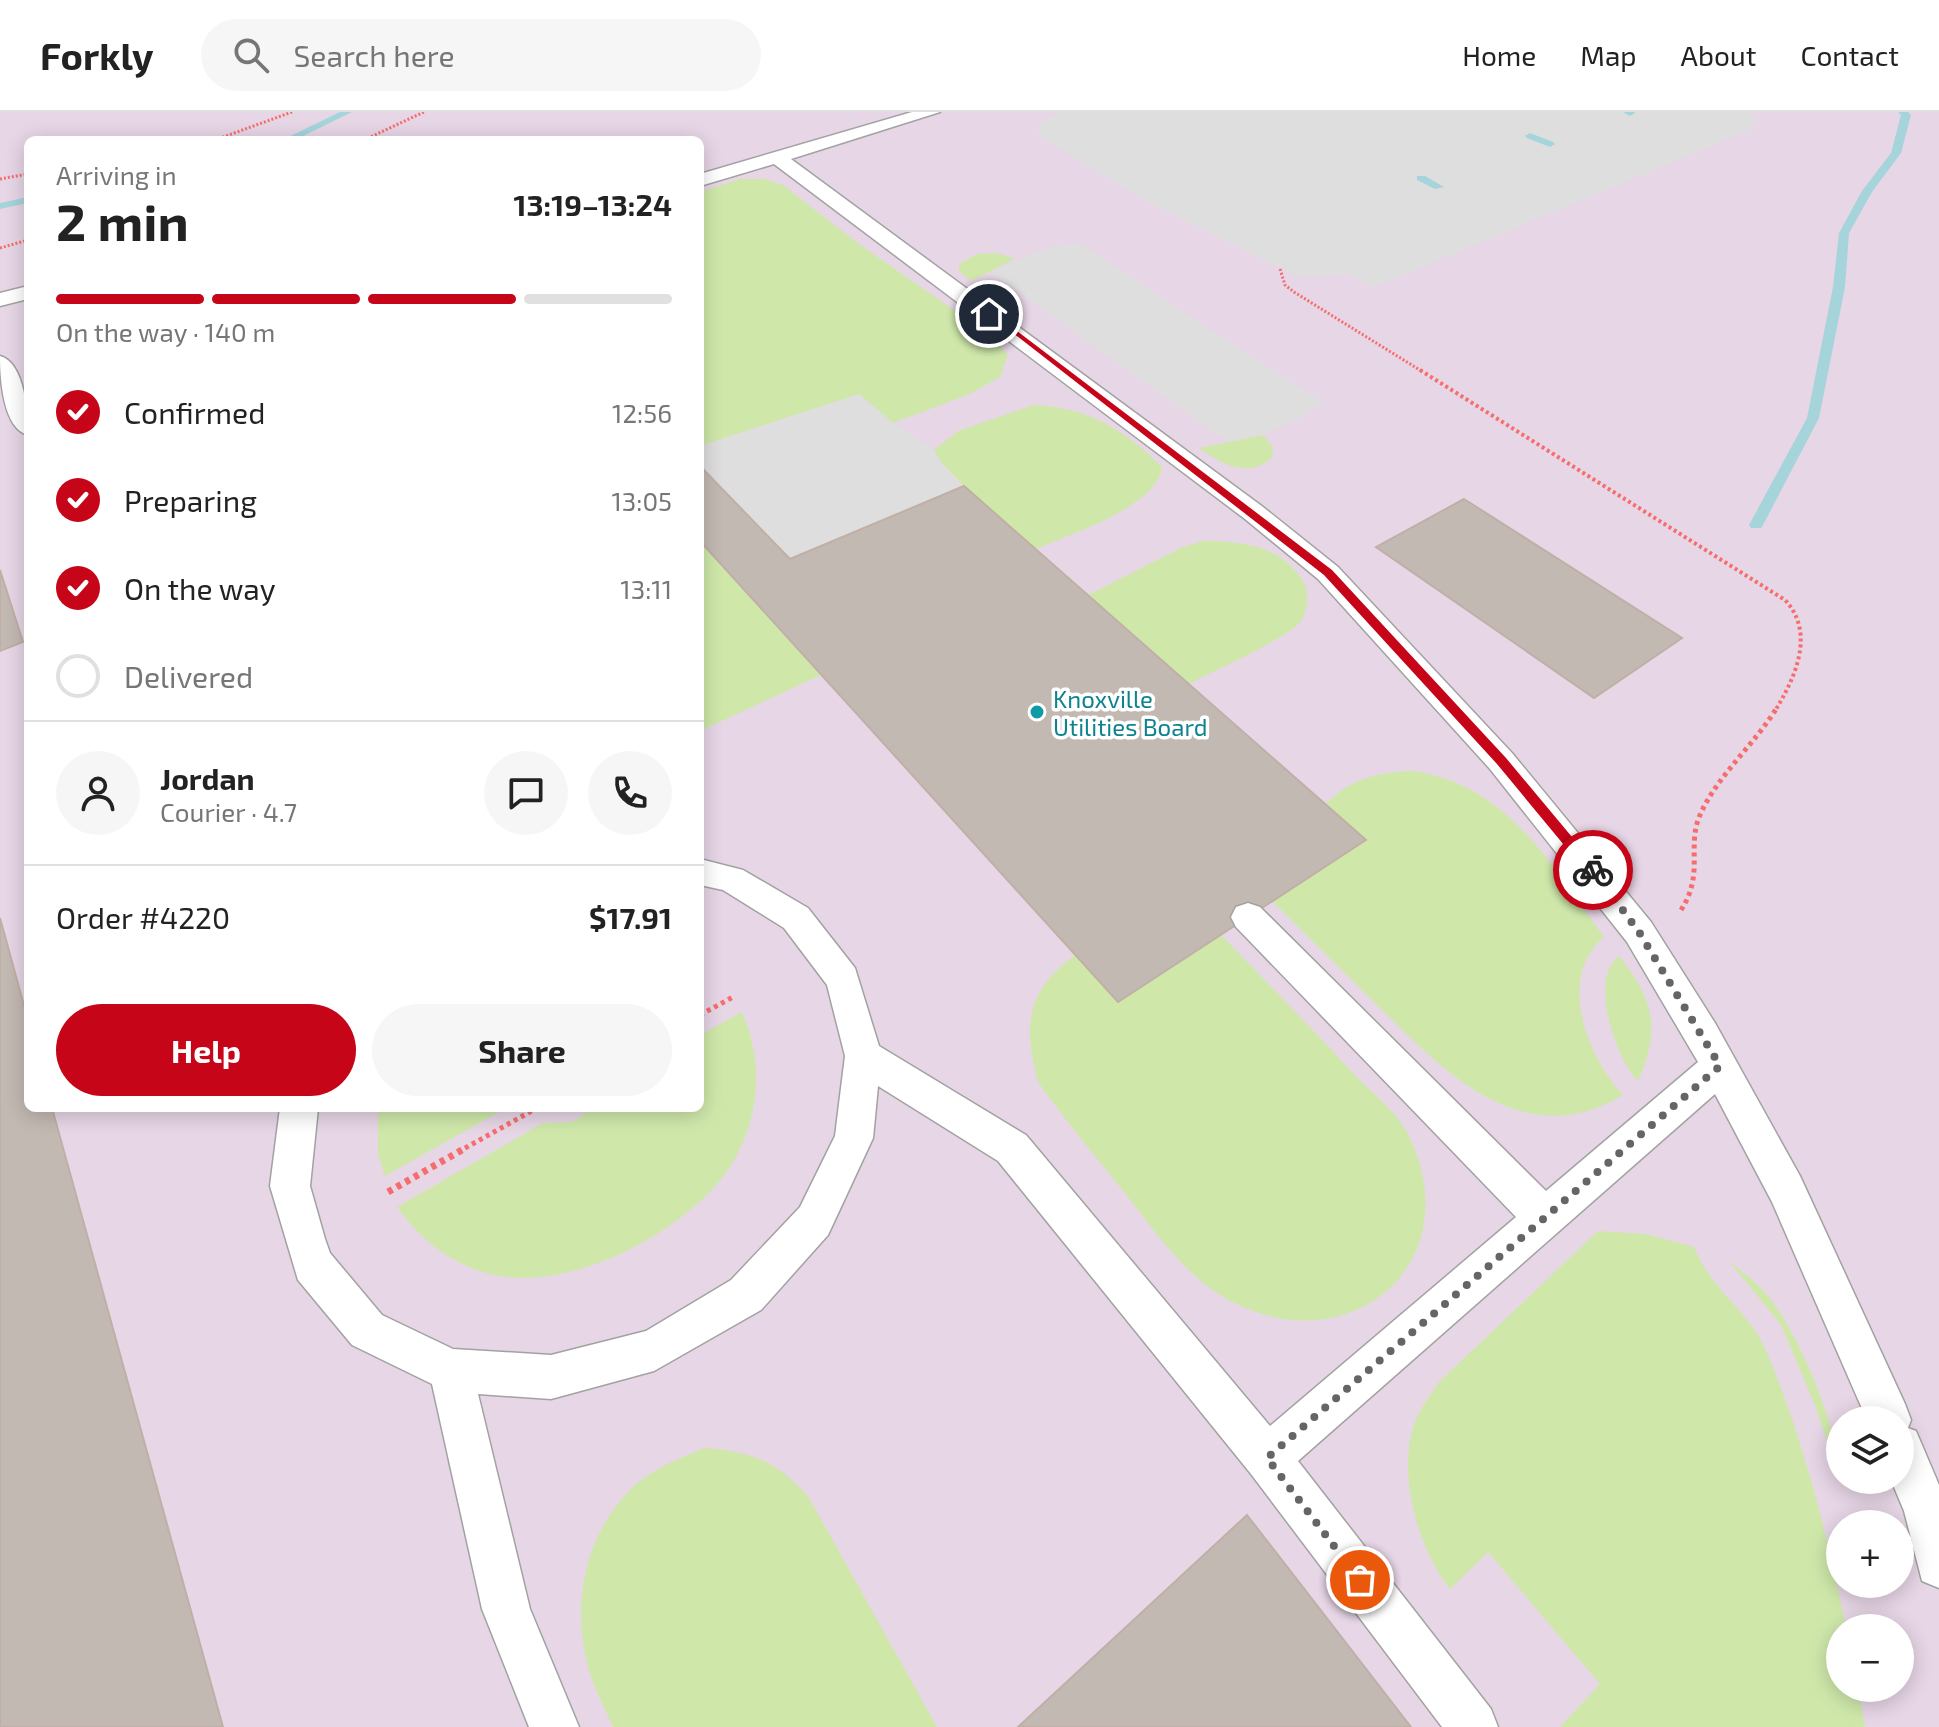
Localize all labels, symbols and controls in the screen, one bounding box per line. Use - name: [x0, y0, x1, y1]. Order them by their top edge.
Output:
- search box: [201, 19, 761, 91]
- text: Forkly: [40, 32, 153, 78]
- icon: search: [229, 33, 273, 77]
- text: Search here: [293, 37, 455, 73]
- text: Home: [1462, 38, 1536, 72]
- text: Map: [1580, 38, 1637, 72]
- text: About: [1681, 38, 1756, 72]
- text: Contact: [1800, 38, 1899, 72]
- text: Arriving in: [56, 159, 177, 190]
- text: 13:19–13:24: [514, 186, 672, 222]
- text: 2 min: [56, 189, 189, 251]
- pin: [955, 280, 1023, 348]
- icon: home: [967, 292, 1011, 336]
- text: On the way · 140 m: [56, 316, 275, 347]
- icon: check: [56, 390, 100, 434]
- text: Confirmed: [124, 394, 265, 430]
- text: 12:56: [612, 397, 672, 428]
- icon: check: [56, 478, 100, 522]
- text: Preparing: [124, 482, 257, 518]
- text: 13:05: [611, 485, 672, 516]
- icon: check: [56, 566, 100, 610]
- text: On the way: [124, 570, 276, 606]
- text: 13:11: [620, 573, 672, 604]
- text: Delivered: [124, 658, 253, 694]
- place label: Knoxville Utilities Board: [1053, 684, 1208, 741]
- marker: Knoxville Utilities Board: [1028, 703, 1046, 721]
- button: person: [56, 751, 140, 835]
- button: chat: [484, 751, 568, 835]
- button: phone: [588, 751, 672, 835]
- text: Jordan: [160, 760, 255, 796]
- text: Courier · 4.7: [160, 796, 297, 827]
- courier: [1553, 830, 1633, 910]
- icon: bike: [1571, 848, 1615, 892]
- text: Order #4220: [56, 899, 230, 935]
- text: $17.91: [589, 899, 672, 935]
- button: Help: [56, 1004, 356, 1096]
- button: Share: [372, 1004, 672, 1096]
- map controls: [1826, 1406, 1914, 1702]
- button: layers: [1826, 1406, 1914, 1494]
- button: +: [1826, 1510, 1914, 1598]
- pin: [1326, 1546, 1394, 1614]
- icon: bag: [1338, 1558, 1382, 1602]
- button: −: [1826, 1614, 1914, 1702]

